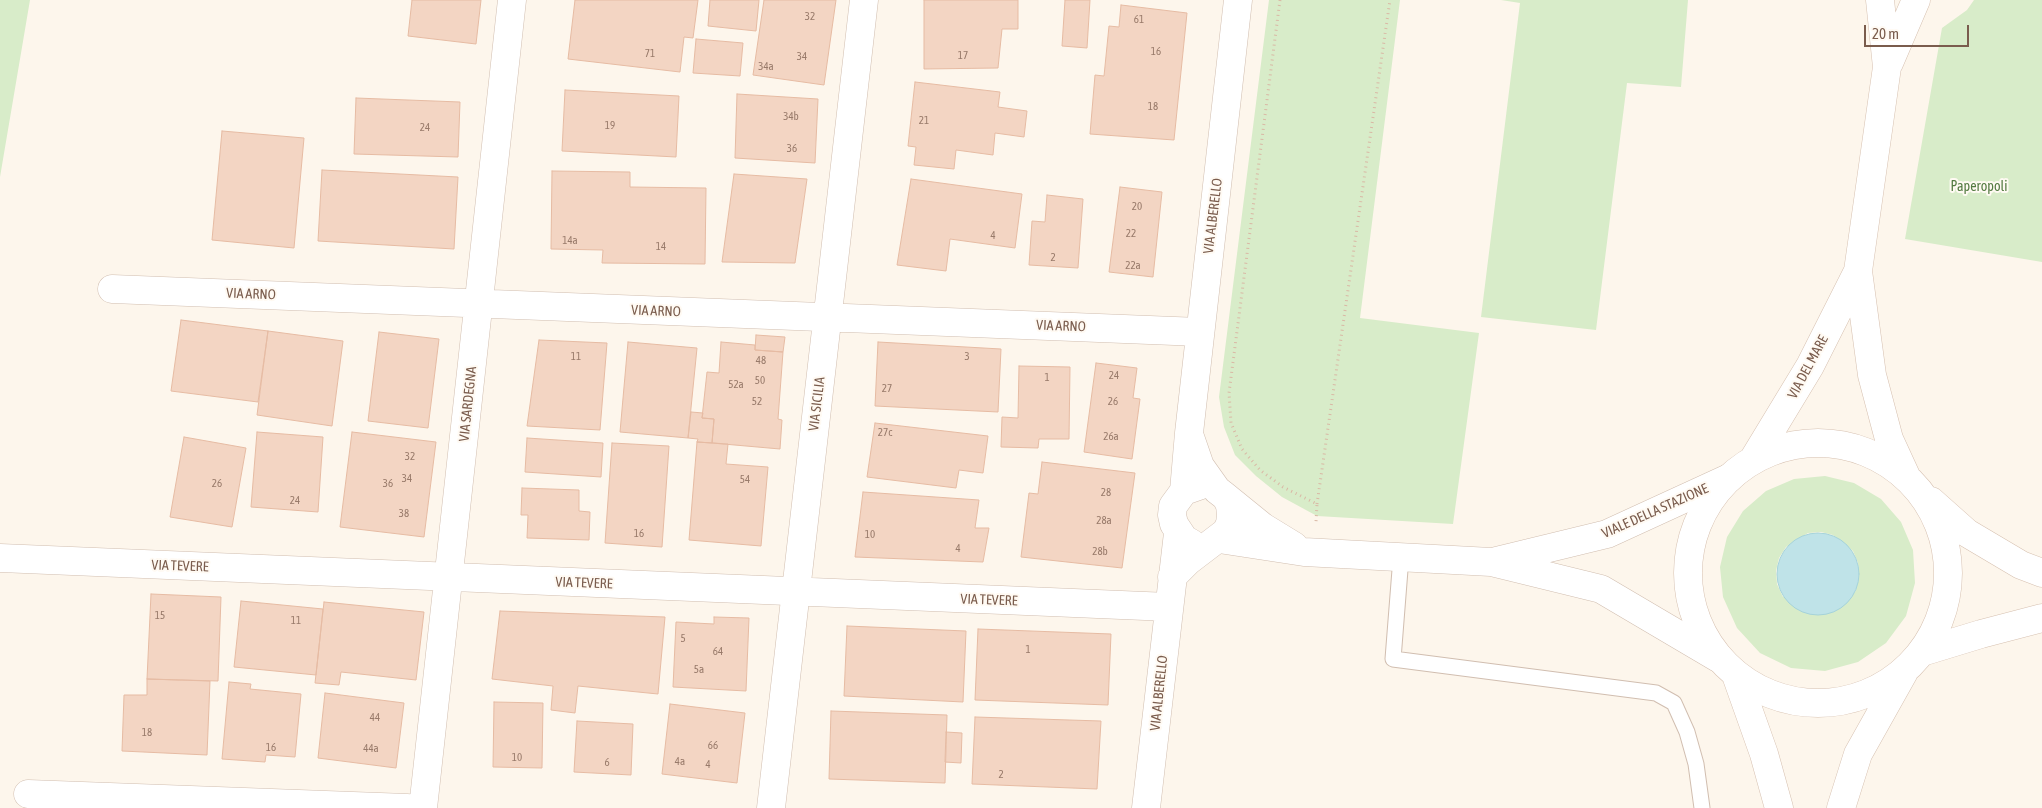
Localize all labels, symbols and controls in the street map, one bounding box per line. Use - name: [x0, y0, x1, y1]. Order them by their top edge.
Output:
- house number: 32: [805, 10, 815, 24]
- house number: 61: [1134, 13, 1144, 27]
- scale bar: [1867, 15, 1972, 47]
- text: 20 m: [1872, 25, 1899, 42]
- house number: 16: [1151, 45, 1161, 59]
- house number: 71: [645, 47, 655, 61]
- house number: 17: [958, 49, 968, 63]
- house number: 34: [797, 50, 807, 64]
- house number: 34a: [758, 60, 774, 74]
- house number: 18: [1148, 100, 1158, 114]
- house number: 34b: [783, 110, 799, 124]
- house number: 21: [919, 114, 929, 128]
- house number: 19: [605, 119, 615, 133]
- house number: 24: [420, 121, 430, 135]
- house number: 36: [787, 142, 797, 156]
- street label: VIA ALBERELLO: [1200, 177, 1226, 255]
- park label: Paperopoli: [1951, 179, 2007, 195]
- house number: 20: [1132, 200, 1142, 214]
- house number: 22: [1126, 227, 1136, 241]
- house number: 4: [990, 229, 996, 243]
- house number: 14a: [562, 234, 578, 248]
- house number: 14: [656, 240, 666, 254]
- house number: 2: [1050, 251, 1056, 265]
- house number: 22a: [1125, 259, 1141, 273]
- street label: VIA ARNO: [226, 285, 276, 303]
- street label: VIA ARNO: [631, 302, 681, 320]
- street label: VIA ARNO: [1036, 317, 1086, 335]
- street label: VIA DEL MARE: [1784, 332, 1832, 402]
- house number: 11: [571, 350, 581, 364]
- house number: 3: [964, 350, 970, 364]
- house number: 48: [756, 354, 766, 368]
- street label: VIA SARDEGNA: [456, 366, 480, 442]
- house number: 24: [1109, 369, 1119, 383]
- house number: 1: [1044, 371, 1050, 385]
- house number: 50: [755, 374, 765, 388]
- street label: VIA SICILIA: [805, 376, 829, 432]
- house number: 52a: [728, 378, 744, 392]
- house number: 27: [882, 382, 892, 396]
- house number: 52: [752, 395, 762, 409]
- house number: 26: [1108, 395, 1118, 409]
- house number: 27c: [878, 426, 892, 440]
- house number: 26a: [1103, 430, 1119, 444]
- house number: 32: [405, 450, 415, 464]
- house number: 34: [402, 472, 412, 486]
- house number: 54: [740, 473, 750, 487]
- house number: 26: [212, 477, 222, 491]
- house number: 36: [383, 477, 393, 491]
- street label: VIALE DELLA STAZIONE: [1599, 480, 1711, 542]
- house number: 28: [1101, 486, 1111, 500]
- house number: 24: [290, 494, 300, 508]
- house number: 38: [399, 507, 409, 521]
- house number: 28a: [1096, 514, 1112, 528]
- house number: 16: [634, 527, 644, 541]
- house number: 10: [865, 528, 875, 542]
- house number: 4: [955, 542, 961, 556]
- house number: 28b: [1092, 545, 1108, 559]
- street label: VIA TEVERE: [151, 557, 209, 575]
- street label: VIA TEVERE: [555, 574, 613, 592]
- street label: VIA TEVERE: [960, 591, 1018, 609]
- house number: 15: [155, 609, 165, 623]
- house number: 11: [291, 614, 301, 628]
- house number: 5: [680, 632, 686, 646]
- house number: 1: [1025, 643, 1031, 657]
- house number: 64: [713, 645, 723, 659]
- street label: VIA ALBERELLO: [1147, 654, 1171, 732]
- house number: 5a: [694, 663, 704, 677]
- house number: 44: [370, 711, 380, 725]
- house number: 18: [142, 726, 152, 740]
- house number: 66: [708, 739, 718, 753]
- house number: 16: [266, 741, 276, 755]
- house number: 44a: [363, 742, 379, 756]
- house number: 10: [512, 751, 522, 765]
- house number: 4a: [675, 755, 685, 769]
- house number: 6: [604, 756, 610, 770]
- house number: 4: [705, 758, 711, 772]
- house number: 2: [998, 768, 1004, 782]

